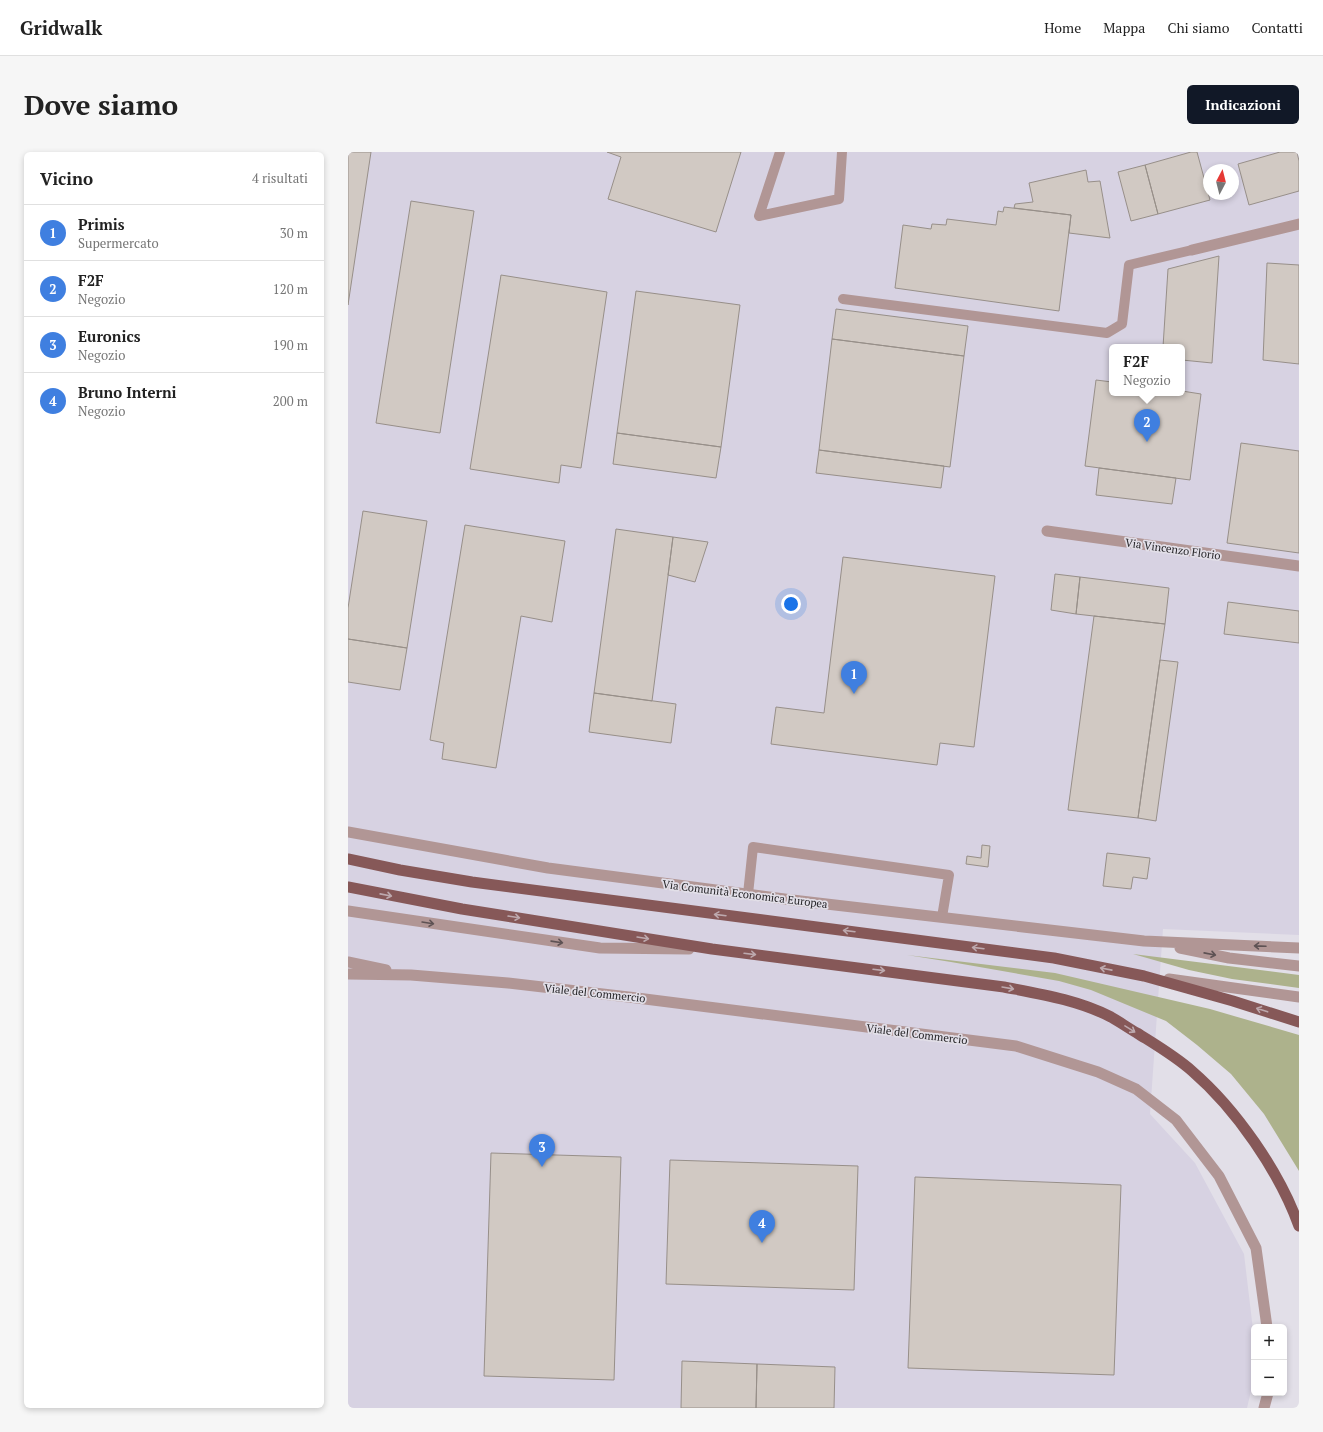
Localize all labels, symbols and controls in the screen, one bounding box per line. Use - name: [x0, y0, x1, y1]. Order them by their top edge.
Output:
- text: Gridwalk: [20, 15, 102, 40]
- text: Home: [1044, 18, 1081, 37]
- text: Mappa: [1103, 18, 1145, 37]
- text: Chi siamo: [1167, 18, 1229, 37]
- text: Contatti: [1251, 18, 1303, 37]
- button: Indicazioni: [1187, 85, 1299, 124]
- text: Dove siamo: [24, 86, 178, 123]
- north arrow: [1203, 164, 1239, 200]
- text: Vicino: [40, 167, 93, 190]
- text: 4 risultati: [252, 169, 308, 187]
- text: Primis: [78, 214, 125, 234]
- text: 1: [49, 224, 57, 242]
- text: 30 m: [280, 224, 308, 242]
- text: Supermercato: [78, 234, 159, 252]
- text: F2F: [78, 270, 104, 290]
- text: 2: [49, 280, 57, 298]
- text: 120 m: [273, 280, 308, 298]
- text: Negozio: [78, 290, 125, 308]
- text: Euronics: [78, 326, 140, 346]
- text: 3: [49, 336, 57, 354]
- text: 190 m: [273, 336, 308, 354]
- popup: [1109, 344, 1185, 396]
- text: Negozio: [78, 346, 125, 364]
- text: F2F: [1123, 351, 1149, 371]
- text: Negozio: [1123, 371, 1171, 389]
- text: Bruno Interni: [78, 382, 177, 402]
- text: 4: [49, 392, 57, 410]
- text: 200 m: [273, 392, 308, 410]
- text: Negozio: [78, 402, 125, 420]
- pin: 2: [1134, 409, 1160, 442]
- street label: Via Vincenzo Florio: [1124, 535, 1222, 563]
- your location: [781, 594, 801, 614]
- pin: 1: [841, 661, 867, 694]
- street label: Via Comunità Economica Europea: [662, 877, 829, 911]
- one-way arrow: [379, 891, 392, 899]
- one-way arrow: [714, 911, 727, 919]
- one-way arrow: [507, 913, 520, 921]
- one-way arrow: [421, 919, 434, 927]
- one-way arrow: [843, 928, 856, 935]
- one-way arrow: [636, 934, 649, 942]
- one-way arrow: [550, 938, 563, 945]
- one-way arrow: [1254, 942, 1267, 950]
- one-way arrow: [972, 944, 985, 952]
- one-way arrow: [743, 950, 756, 958]
- one-way arrow: [1203, 950, 1216, 958]
- one-way arrow: [1100, 964, 1113, 972]
- one-way arrow: [872, 966, 885, 974]
- street label: Viale del Commercio: [544, 981, 646, 1005]
- one-way arrow: [1001, 984, 1014, 992]
- one-way arrow: [1256, 1006, 1269, 1013]
- street label: Viale del Commercio: [866, 1021, 968, 1047]
- one-way arrow: [1124, 1025, 1135, 1033]
- pin: 3: [529, 1134, 555, 1167]
- pin: 4: [749, 1210, 775, 1243]
- map controls: [1251, 1324, 1287, 1396]
- button: +: [1251, 1324, 1287, 1360]
- button: −: [1251, 1360, 1287, 1396]

